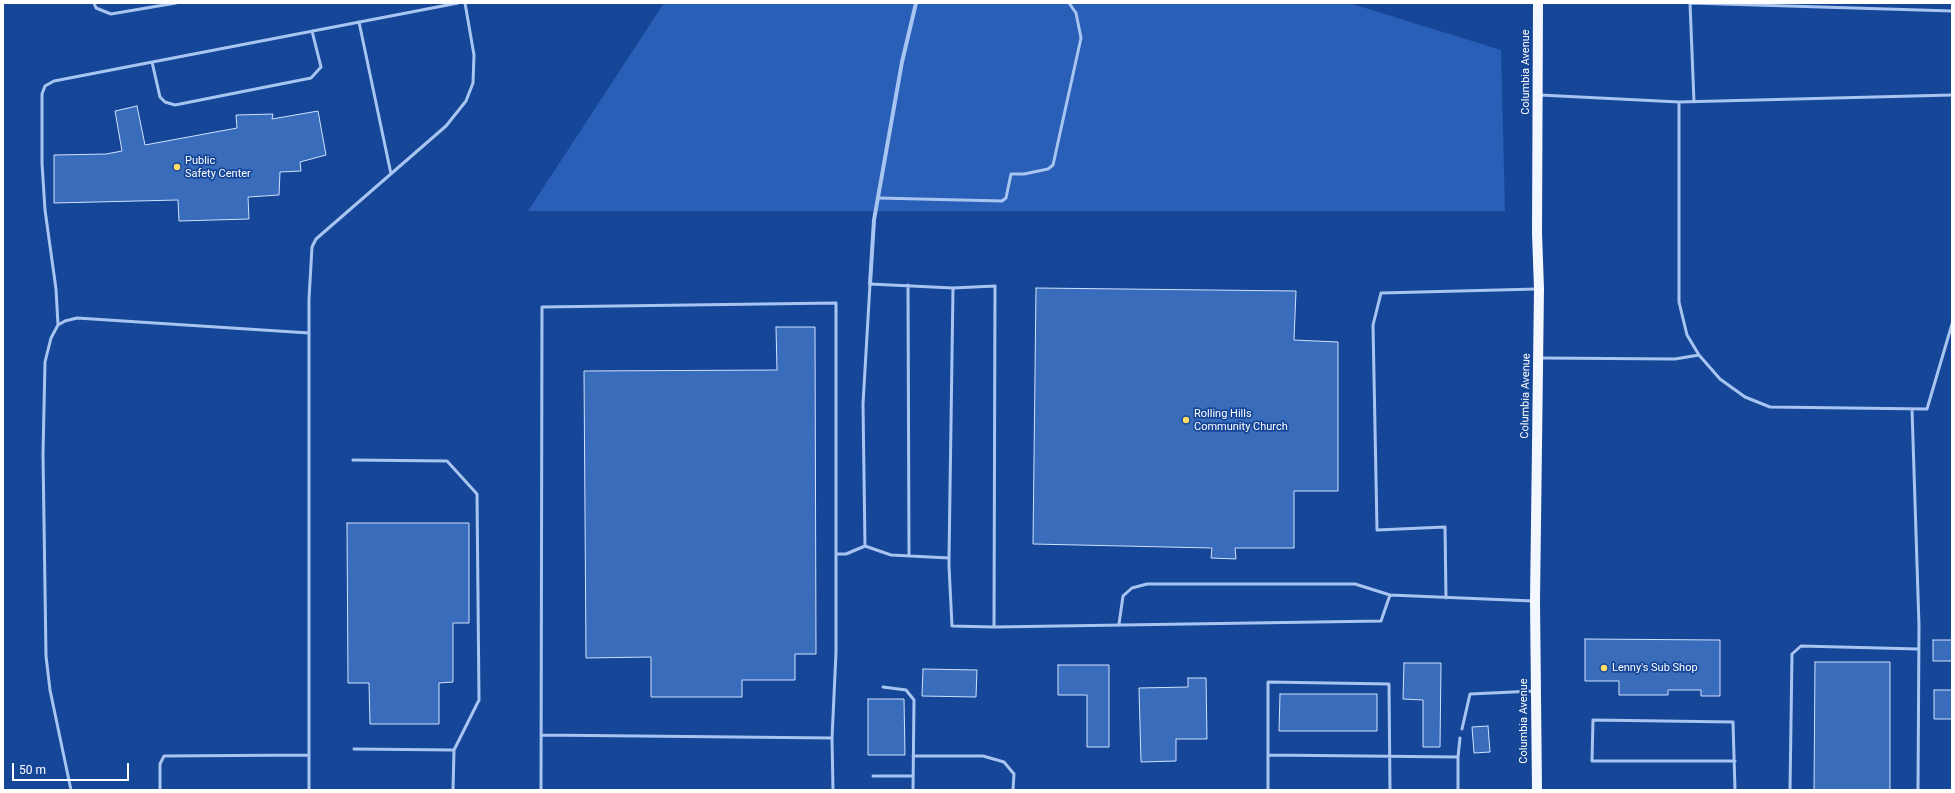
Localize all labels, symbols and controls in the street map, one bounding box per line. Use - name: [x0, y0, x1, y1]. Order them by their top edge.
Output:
- street label: Columbia Avenue: [1519, 29, 1533, 115]
- place label: Public Safety Center: [185, 154, 251, 180]
- marker: Public Safety Center: [172, 162, 182, 172]
- street label: Columbia Avenue: [1519, 353, 1533, 439]
- place label: Rolling Hills Community Church: [1194, 407, 1288, 433]
- marker: Rolling Hills Community Church: [1181, 415, 1191, 425]
- place label: Lenny's Sub Shop: [1612, 661, 1698, 675]
- marker: Lenny's Sub Shop: [1599, 663, 1609, 673]
- street label: Columbia Avenue: [1517, 678, 1531, 764]
- scale bar: [14, 755, 131, 781]
- text: 50 m: [19, 763, 46, 777]

